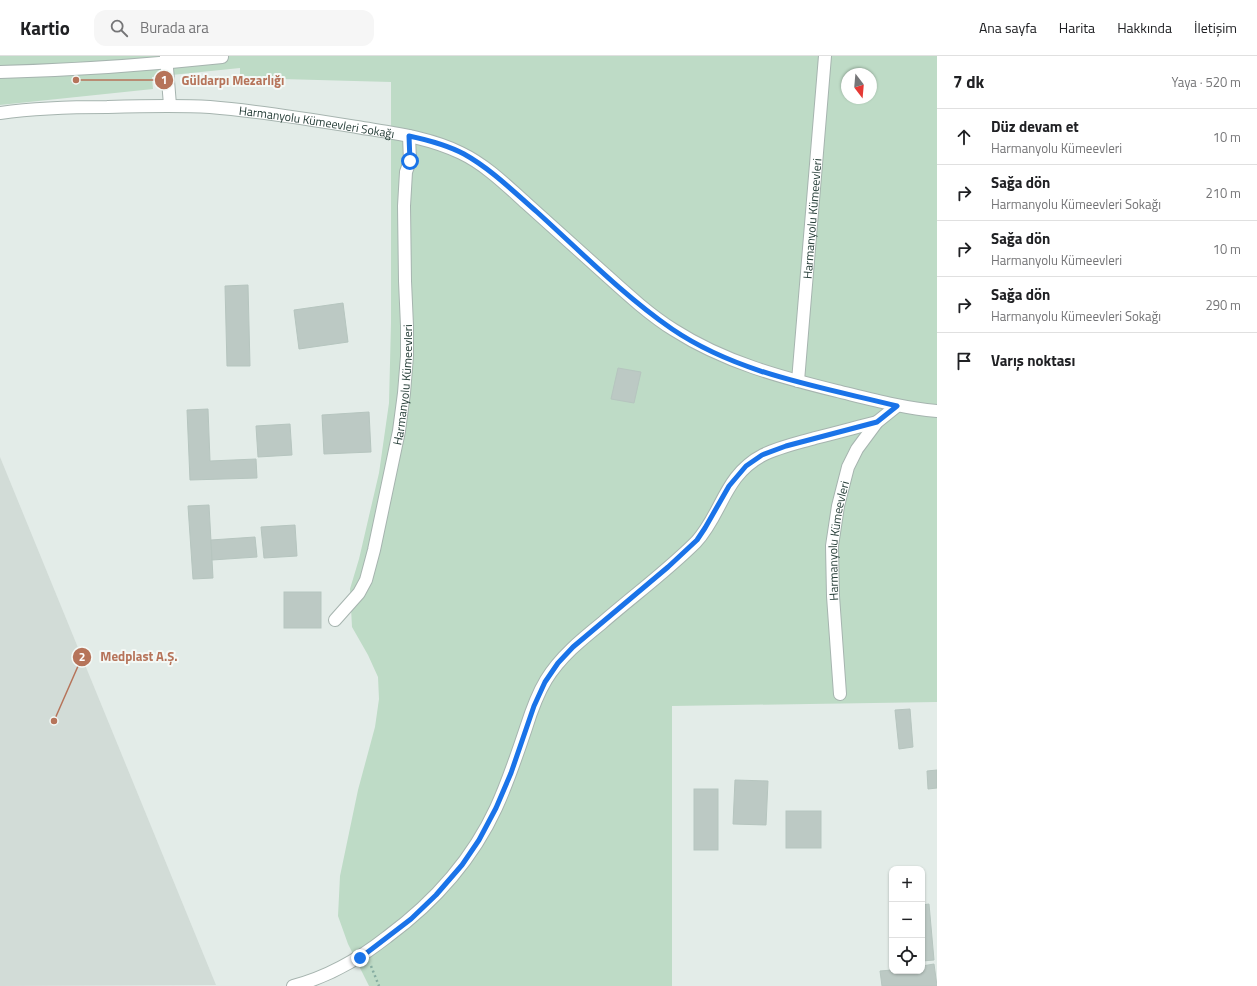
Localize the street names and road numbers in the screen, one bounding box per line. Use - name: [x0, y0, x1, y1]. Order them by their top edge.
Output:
- street label: Harmanyolu Kümeevleri Sokağı: [238, 100, 396, 143]
- street label: Harmanyolu Kümeevleri: [797, 157, 826, 280]
- street label: Harmanyolu Kümeevleri: [387, 324, 417, 447]
- street label: Harmanyolu Kümeevleri: [822, 479, 854, 601]

